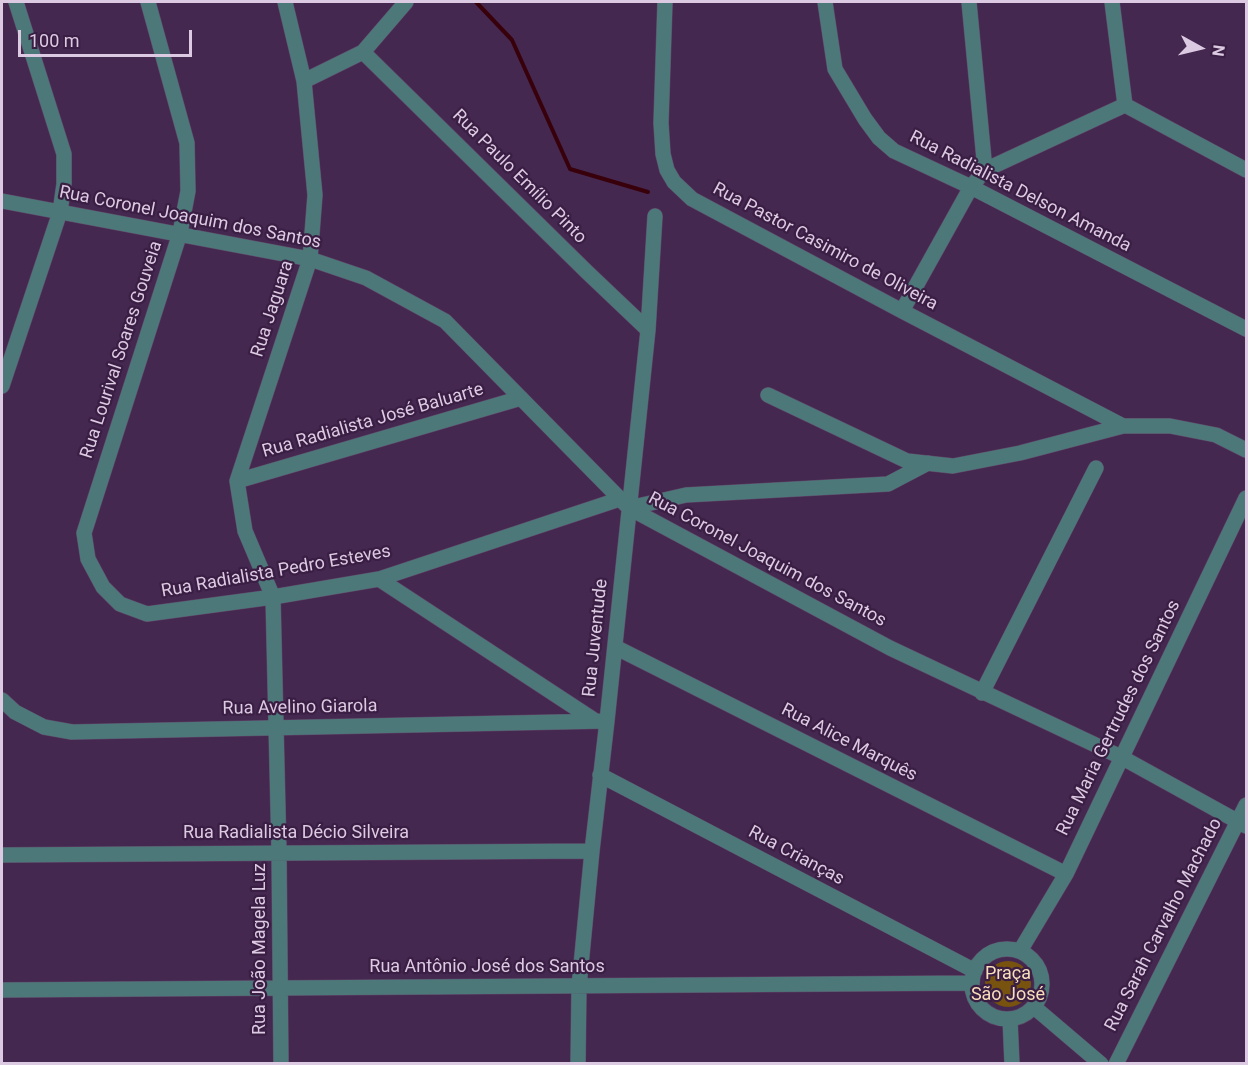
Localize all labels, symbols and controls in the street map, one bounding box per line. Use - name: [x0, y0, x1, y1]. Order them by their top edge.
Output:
- scale bar: [21, 18, 195, 56]
- north arrow: [1170, 18, 1230, 78]
- text: 100 m: [29, 30, 80, 51]
- text: N: [1208, 44, 1229, 57]
- street label: Rua Paulo Emílio Pinto: [447, 105, 591, 249]
- street label: Rua Radialista Delson Amanda: [906, 127, 1134, 257]
- street label: Rua Pastor Casimiro de Oliveira: [709, 178, 941, 316]
- street label: Rua Coronel Joaquim dos Santos: [57, 182, 323, 254]
- street label: Rua Lourival Soares Gouveia: [77, 238, 167, 462]
- street label: Rua Jaguara: [247, 258, 299, 360]
- street label: Rua Radialista José Baluarte: [260, 379, 486, 463]
- street label: Rua Coronel Joaquim dos Santos: [644, 488, 890, 632]
- street label: Rua Radialista Pedro Esteves: [160, 541, 392, 603]
- street label: Rua Juventude: [579, 578, 613, 698]
- street label: Rua Maria Gertrudes dos Santos: [1053, 597, 1185, 839]
- street label: Rua Avelino Giarola: [222, 696, 378, 720]
- street label: Rua Alice Marquês: [777, 699, 921, 787]
- street label: Rua Sarah Carvalho Machado: [1101, 815, 1227, 1035]
- street label: Rua Radialista Décio Silveira: [183, 822, 409, 844]
- street label: Rua Crianças: [744, 822, 848, 890]
- street label: Rua João Magela Luz: [249, 863, 271, 1035]
- street label: Rua Antônio José dos Santos: [369, 956, 605, 978]
- park label: Praça São José: [971, 963, 1045, 1006]

